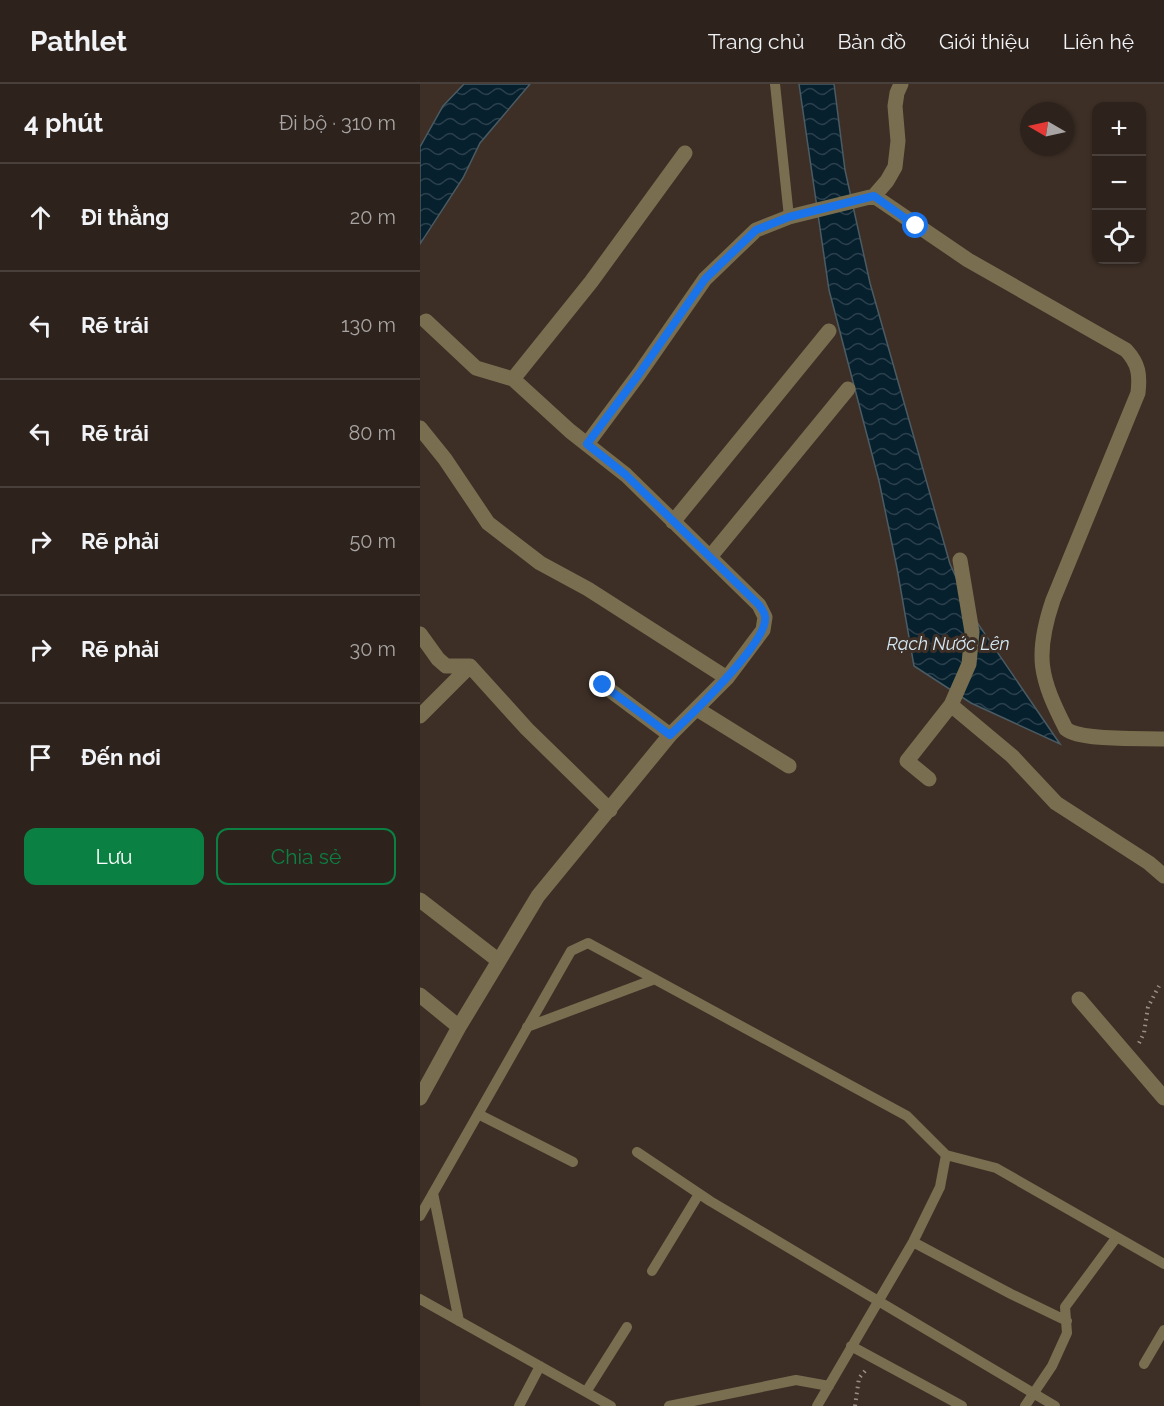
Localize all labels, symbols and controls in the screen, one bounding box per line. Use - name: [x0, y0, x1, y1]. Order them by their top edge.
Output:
- text: Pathlet: [30, 25, 127, 58]
- text: Trang chủ: [708, 29, 804, 54]
- text: Bản đồ: [837, 29, 906, 54]
- text: Giới thiệu: [939, 29, 1030, 54]
- text: Liên hệ: [1063, 29, 1134, 54]
- north arrow: [1020, 102, 1074, 156]
- map controls: [1092, 102, 1146, 264]
- button: +: [1092, 102, 1146, 156]
- text: 4 phút: [24, 108, 103, 138]
- text: Đi bộ · 310 m: [279, 111, 396, 135]
- button: −: [1092, 156, 1146, 210]
- icon: ahead: [24, 201, 57, 234]
- text: Đi thẳng: [81, 204, 169, 230]
- text: 20 m: [350, 205, 396, 229]
- button: locate: [1092, 210, 1146, 264]
- route start: [902, 212, 928, 238]
- icon: left: [24, 309, 57, 342]
- text: Rẽ trái: [81, 312, 149, 338]
- text: 130 m: [341, 313, 396, 337]
- icon: left: [24, 417, 57, 450]
- text: Rẽ trái: [81, 420, 149, 446]
- text: 80 m: [348, 421, 396, 445]
- icon: right: [24, 525, 57, 558]
- text: Rẽ phải: [81, 528, 159, 554]
- text: 50 m: [349, 529, 396, 553]
- icon: right: [24, 633, 57, 666]
- water label: Rạch Nước Lên: [886, 633, 1010, 654]
- text: Rẽ phải: [81, 636, 159, 662]
- text: 30 m: [350, 637, 396, 661]
- route end: [589, 671, 615, 697]
- icon: arrive: [24, 741, 57, 774]
- text: Đến nơi: [81, 744, 161, 770]
- button: Lưu: [24, 828, 204, 885]
- button: Chia sẻ: [216, 828, 396, 885]

